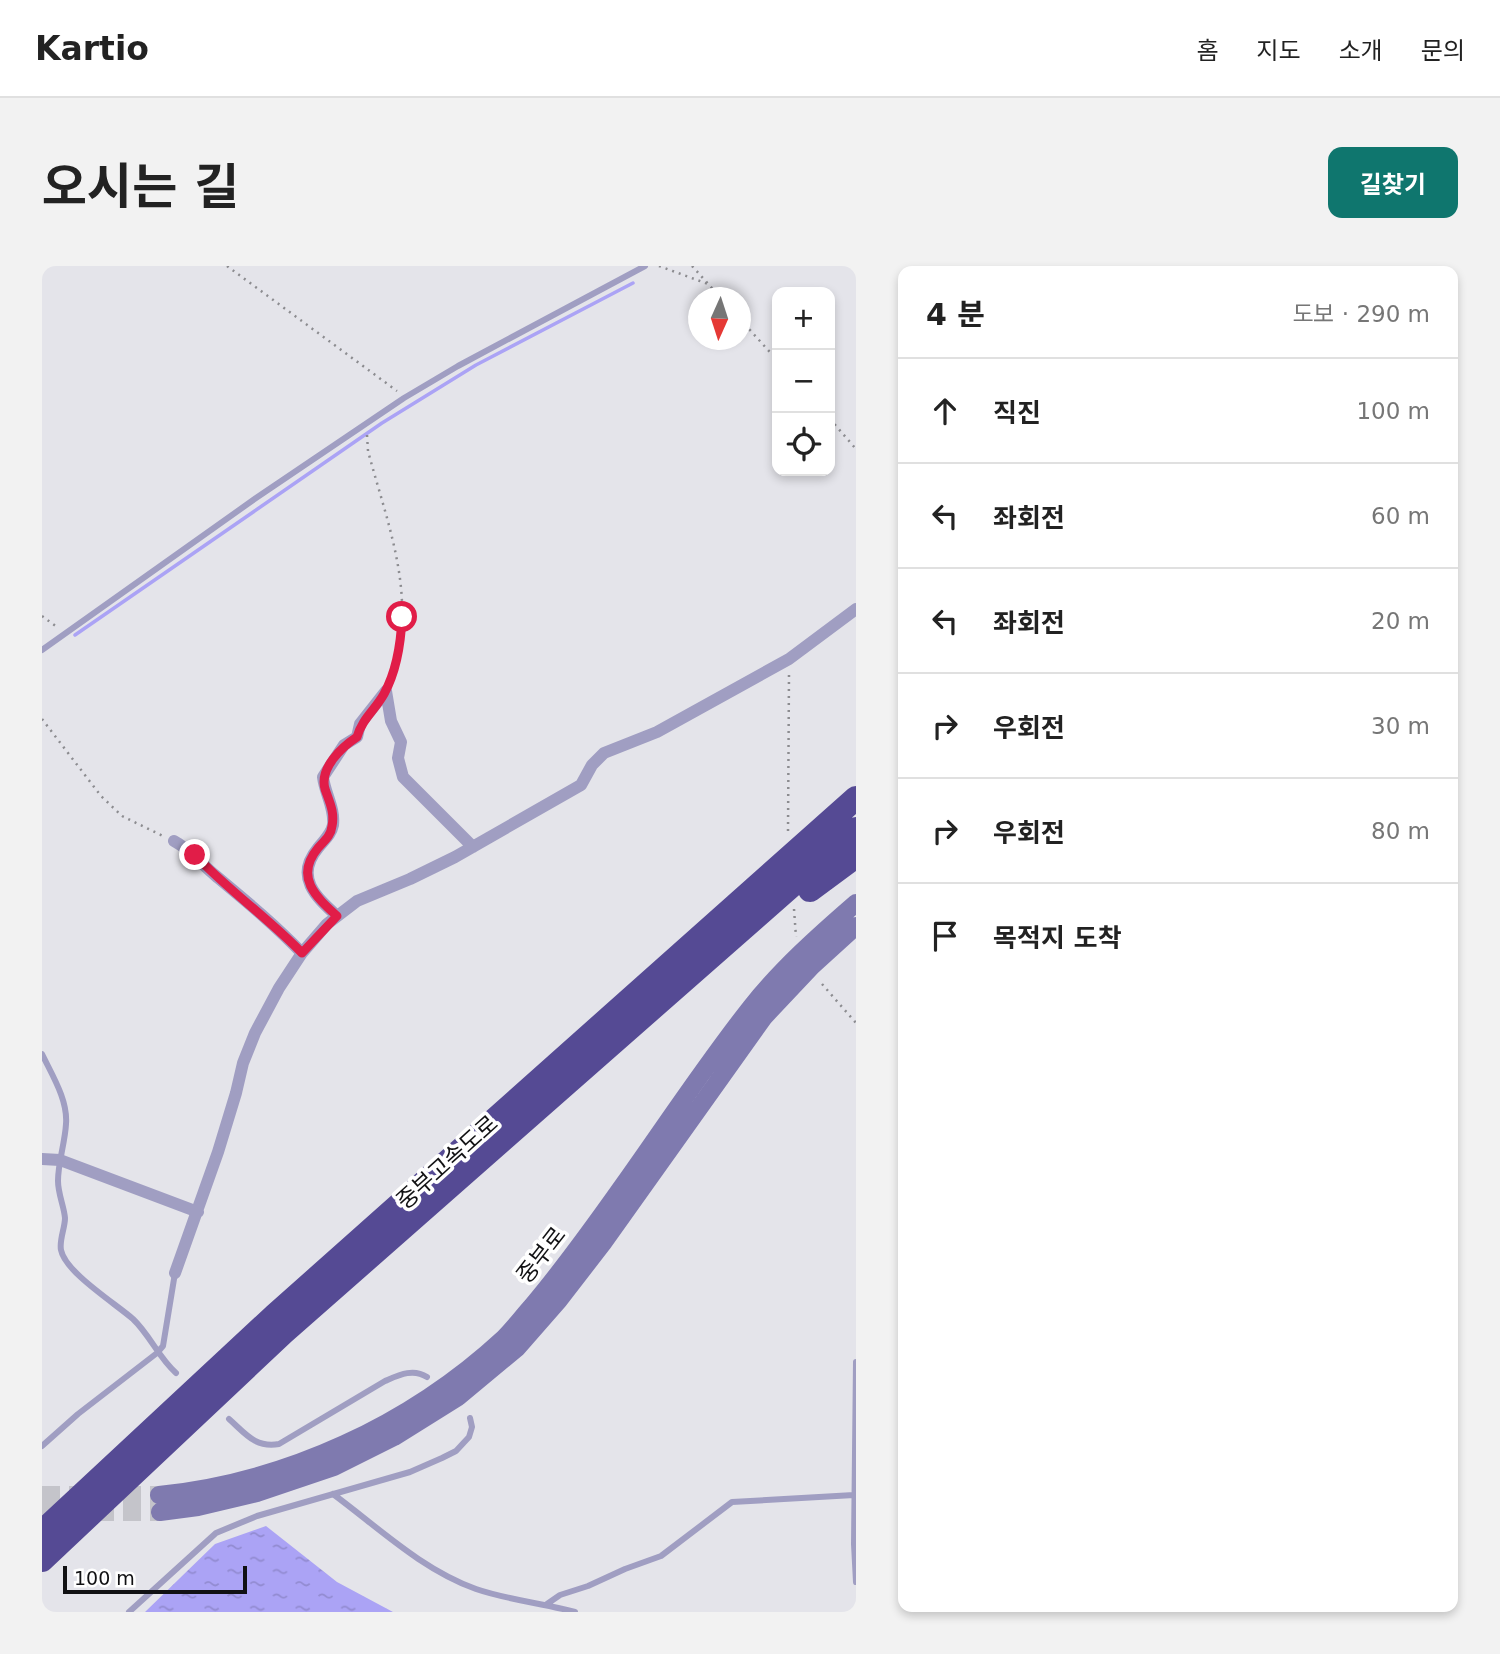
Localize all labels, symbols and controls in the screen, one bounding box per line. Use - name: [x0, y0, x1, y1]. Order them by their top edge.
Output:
- text: Kartio: [35, 29, 149, 68]
- text: 홈: [1196, 37, 1218, 65]
- text: 지도: [1256, 37, 1301, 65]
- text: 소개: [1339, 37, 1383, 65]
- text: 문의: [1421, 37, 1465, 65]
- button: 길찾기: [1328, 147, 1458, 218]
- text: 오시는 길: [42, 159, 239, 216]
- north arrow: [688, 287, 751, 350]
- map controls: [772, 287, 835, 476]
- button: +: [772, 287, 835, 350]
- text: 4 분: [926, 297, 985, 332]
- text: 도보 · 290 m: [1292, 301, 1430, 327]
- button: −: [772, 350, 835, 413]
- icon: ahead: [926, 392, 964, 430]
- text: 직진: [993, 398, 1041, 428]
- text: 100 m: [1356, 398, 1430, 424]
- button: locate: [772, 413, 835, 476]
- icon: left: [926, 497, 964, 535]
- text: 좌회전: [993, 503, 1065, 533]
- text: 60 m: [1371, 503, 1430, 529]
- route start: [386, 601, 417, 632]
- icon: left: [926, 602, 964, 640]
- text: 좌회전: [993, 608, 1065, 638]
- text: 20 m: [1371, 608, 1430, 634]
- icon: right: [926, 707, 964, 745]
- text: 우회전: [993, 713, 1065, 743]
- text: 30 m: [1371, 713, 1430, 739]
- icon: right: [926, 812, 964, 850]
- text: 우회전: [993, 818, 1065, 848]
- text: 80 m: [1371, 818, 1430, 844]
- route end: [179, 839, 210, 870]
- icon: arrive: [926, 917, 964, 955]
- text: 목적지 도착: [993, 923, 1122, 953]
- street label: 중부고속도로: [391, 1110, 503, 1214]
- street label: 중부로: [511, 1222, 571, 1288]
- scale bar: [63, 1563, 247, 1595]
- text: 100 m: [74, 1567, 135, 1589]

